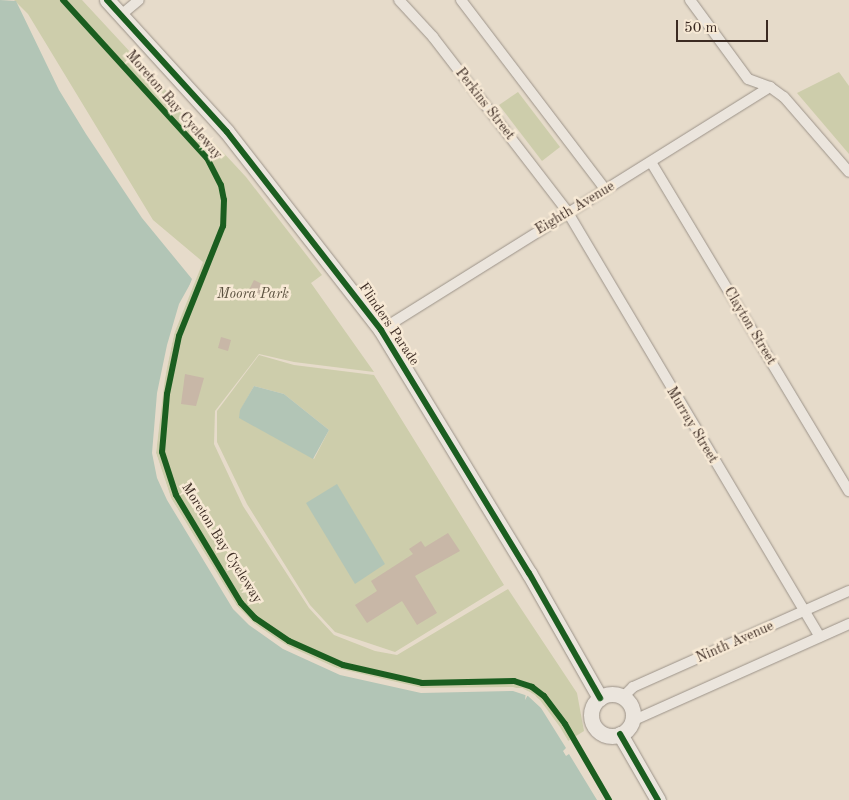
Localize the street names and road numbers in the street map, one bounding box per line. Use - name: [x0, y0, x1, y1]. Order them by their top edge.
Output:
- street label: Moreton Bay Cycleway: [122, 47, 226, 163]
- street label: Perkins Street: [452, 65, 518, 143]
- street label: Eighth Avenue: [532, 178, 618, 238]
- street label: Flinders Parade: [355, 279, 423, 369]
- street label: Clayton Street: [720, 284, 780, 368]
- street label: Murray Street: [663, 384, 721, 466]
- street label: Moreton Bay Cycleway: [178, 480, 266, 606]
- street label: Ninth Avenue: [694, 617, 776, 667]

